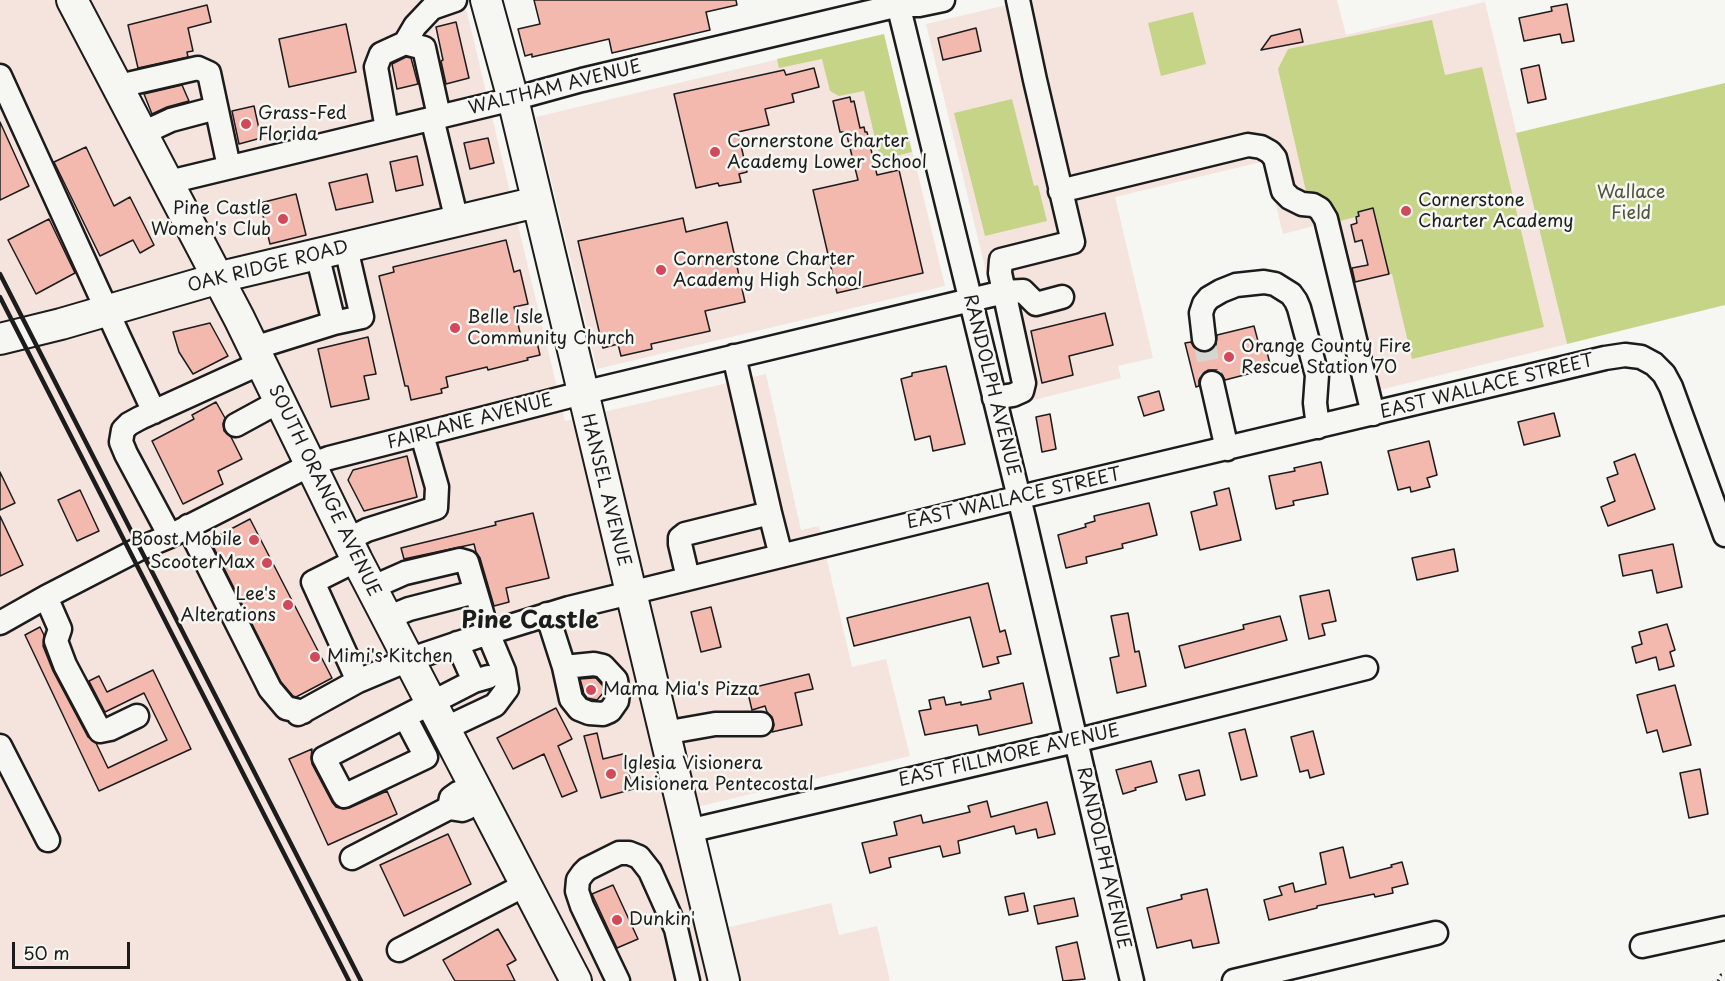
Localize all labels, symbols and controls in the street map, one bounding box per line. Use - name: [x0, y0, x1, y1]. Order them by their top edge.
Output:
- street label: WALTHAM AVENUE: [466, 56, 644, 120]
- place label: Grass-Fed Florida: [258, 103, 347, 146]
- marker: Grass-Fed Florida: [239, 117, 253, 131]
- place label: Cornerstone Charter Academy Lower School: [727, 131, 927, 174]
- marker: Cornerstone Charter Academy Lower School: [708, 145, 722, 159]
- park label: Wallace Field: [1597, 182, 1665, 224]
- place label: Cornerstone Charter Academy: [1418, 190, 1574, 232]
- place label: Pine Castle Women's Club: [151, 198, 271, 240]
- marker: Cornerstone Charter Academy: [1399, 204, 1413, 218]
- marker: Pine Castle Women's Club: [276, 212, 290, 226]
- street label: OAK RIDGE ROAD: [185, 237, 351, 297]
- place label: Cornerstone Charter Academy High School: [673, 249, 862, 292]
- marker: Cornerstone Charter Academy High School: [654, 263, 668, 277]
- street label: RANDOLPH AVENUE: [958, 292, 1024, 478]
- place label: Belle Isle Community Church: [467, 307, 635, 350]
- marker: Belle Isle Community Church: [448, 321, 462, 335]
- place label: Orange County Fire Rescue Station 70: [1241, 336, 1411, 378]
- marker: Orange County Fire Rescue Station 70: [1222, 350, 1236, 364]
- street label: EAST WALLACE STREET: [1378, 350, 1596, 424]
- street label: SOUTH ORANGE AVENUE: [263, 382, 385, 600]
- street label: FAIRLANE AVENUE: [385, 389, 555, 455]
- street label: HANSEL AVENUE: [576, 411, 634, 569]
- street label: EAST WALLACE STREET: [905, 464, 1123, 534]
- place label: Boost Mobile: [131, 529, 242, 551]
- marker: Boost Mobile: [247, 533, 261, 547]
- place label: ScooterMax: [150, 552, 255, 574]
- marker: ScooterMax: [260, 556, 274, 570]
- place label: Lee's Alterations: [180, 584, 276, 626]
- marker: Lee's Alterations: [281, 598, 295, 612]
- district label: Pine Castle: [461, 607, 599, 635]
- place label: Mimi's Kitchen: [327, 646, 453, 668]
- marker: Mimi's Kitchen: [308, 650, 322, 664]
- place label: Mama Mia's Pizza: [603, 679, 759, 701]
- marker: Mama Mia's Pizza: [584, 683, 598, 697]
- street label: EAST FILLMORE AVENUE: [896, 720, 1122, 792]
- place label: Iglesia Visionera Misionera Pentecostal: [623, 753, 814, 795]
- street label: RANDOLPH AVENUE: [1072, 765, 1134, 951]
- marker: Iglesia Visionera Misionera Pentecostal: [604, 767, 618, 781]
- place label: Dunkin': [629, 909, 695, 931]
- marker: Dunkin': [610, 913, 624, 927]
- scale bar: [15, 930, 134, 968]
- text: 50 m: [23, 939, 70, 966]

